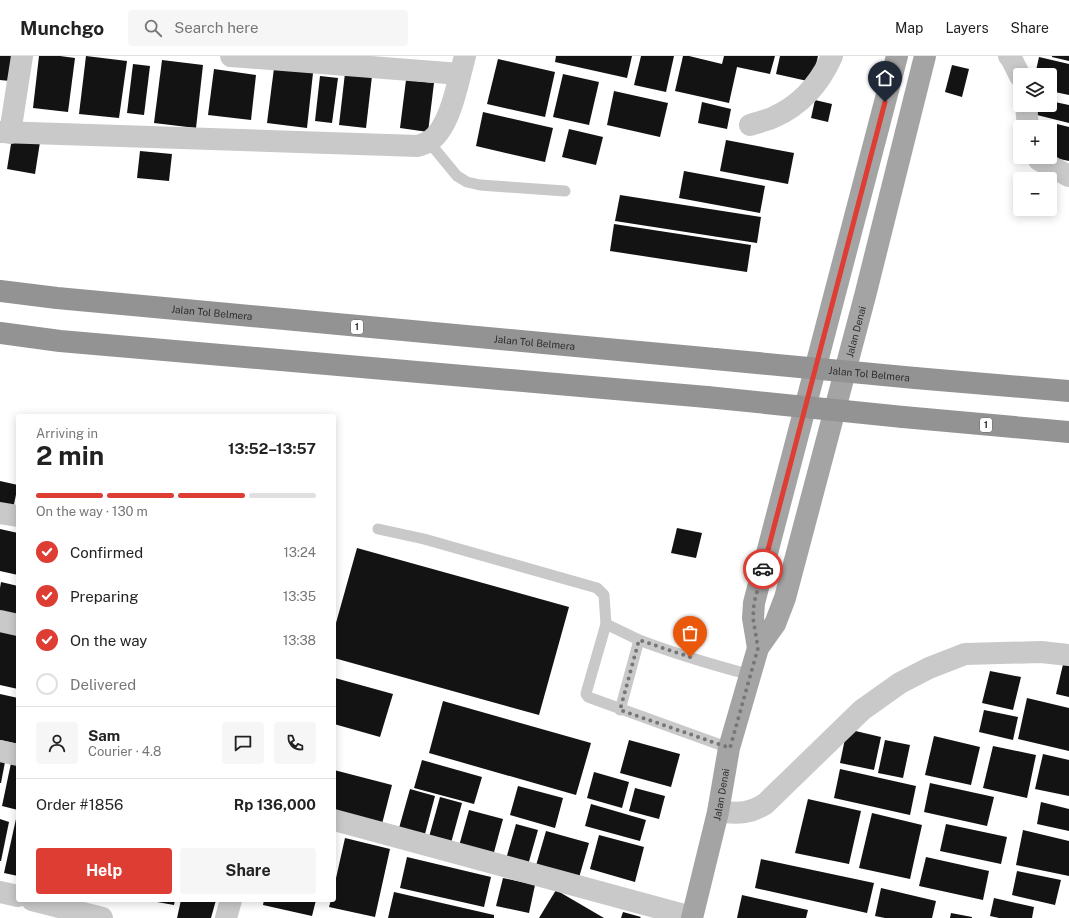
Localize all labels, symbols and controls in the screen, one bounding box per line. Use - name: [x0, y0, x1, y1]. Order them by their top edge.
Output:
- search box: [128, 10, 408, 46]
- text: Munchgo: [20, 17, 104, 39]
- icon: search: [142, 17, 164, 39]
- text: Search here: [174, 19, 259, 36]
- text: Map: [895, 20, 923, 36]
- text: Layers: [945, 20, 989, 36]
- text: Share: [1011, 20, 1049, 36]
- pin: [868, 61, 902, 102]
- icon: home: [874, 67, 896, 89]
- map controls: [1013, 68, 1057, 216]
- button: layers: [1013, 68, 1057, 112]
- button: +: [1013, 120, 1057, 164]
- button: −: [1013, 172, 1057, 216]
- street label: Jalan Tol Belmera: [171, 303, 253, 322]
- street label: Jalan Denai: [843, 305, 868, 359]
- road number: 1: [351, 320, 363, 334]
- street label: Jalan Tol Belmera: [493, 333, 576, 352]
- street label: Jalan Tol Belmera: [828, 364, 910, 383]
- road number: 1: [980, 418, 992, 432]
- text: Arriving in: [36, 426, 98, 441]
- text: 2 min: [36, 440, 104, 471]
- text: 13:52–13:57: [228, 440, 316, 457]
- text: On the way · 130 m: [36, 504, 148, 519]
- icon: check: [36, 541, 58, 563]
- text: Confirmed: [70, 544, 143, 561]
- text: 13:24: [283, 545, 316, 560]
- courier: [743, 549, 783, 589]
- icon: car: [752, 558, 774, 580]
- icon: check: [36, 585, 58, 607]
- text: Preparing: [70, 588, 139, 605]
- text: 13:35: [283, 589, 316, 604]
- pin: [673, 616, 707, 657]
- icon: bag: [679, 622, 701, 644]
- icon: check: [36, 629, 58, 651]
- text: On the way: [70, 632, 147, 649]
- text: 13:38: [283, 633, 316, 648]
- text: Delivered: [70, 676, 136, 693]
- button: person: [36, 722, 78, 764]
- button: chat: [222, 722, 264, 764]
- button: phone: [274, 722, 316, 764]
- text: Sam: [88, 727, 120, 744]
- text: Courier · 4.8: [88, 744, 161, 759]
- street label: Jalan Denai: [710, 767, 731, 822]
- text: Order #1856: [36, 796, 123, 813]
- text: Rp 136,000: [234, 796, 316, 813]
- button: Help: [36, 848, 172, 894]
- button: Share: [180, 848, 316, 894]

